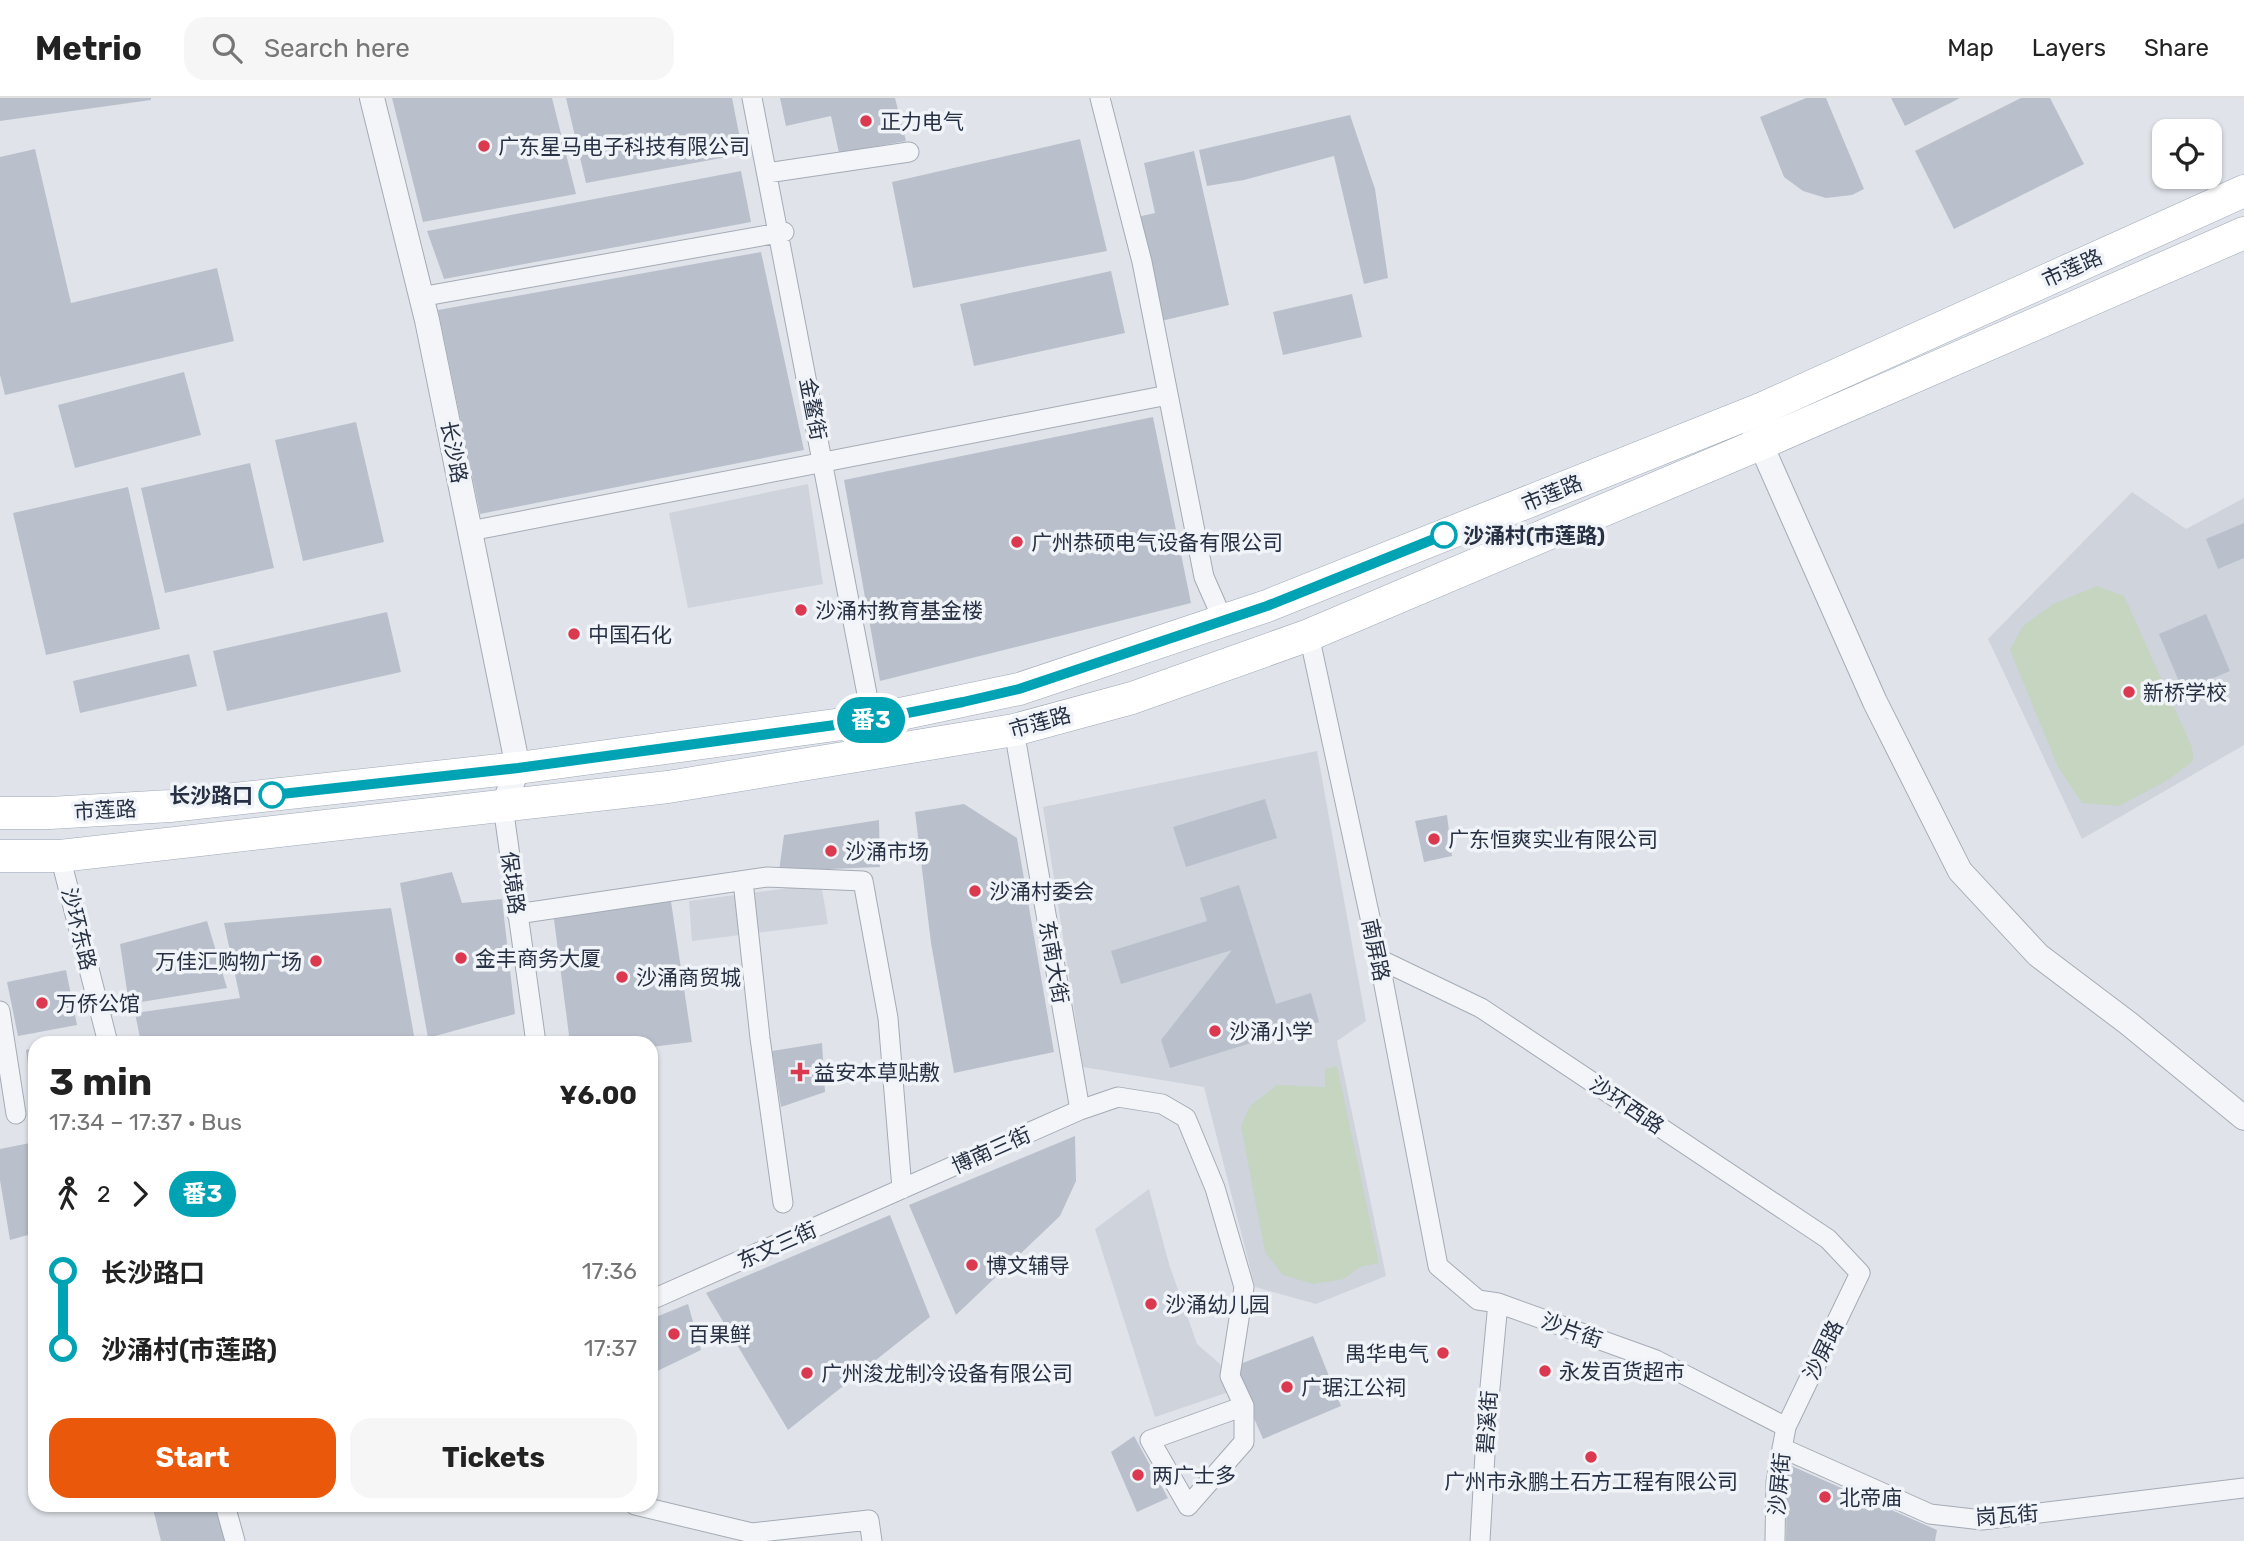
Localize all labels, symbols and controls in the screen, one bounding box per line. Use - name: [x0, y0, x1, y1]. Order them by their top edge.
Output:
- search box: [184, 17, 674, 80]
- text: Metrio: [35, 29, 142, 68]
- icon: search: [208, 29, 246, 67]
- text: Search here: [264, 33, 410, 64]
- text: Map: [1947, 34, 1994, 62]
- text: Layers: [2032, 34, 2106, 62]
- text: Share: [2144, 34, 2209, 62]
- place label: 正力电气: [880, 109, 964, 134]
- marker: 正力电气: [858, 113, 874, 129]
- map controls: [2152, 119, 2222, 189]
- button: locate: [2152, 119, 2222, 189]
- place label: 广东星马电子科技有限公司: [498, 134, 750, 159]
- marker: 广东星马电子科技有限公司: [476, 138, 492, 154]
- street label: 市莲路: [2038, 244, 2106, 292]
- street label: 金鳌街: [795, 376, 831, 442]
- street label: 长沙路: [436, 419, 472, 485]
- street label: 市莲路: [1518, 470, 1586, 516]
- marker: 沙涌村(市莲路): [1431, 522, 1457, 548]
- place label: 沙涌村(市莲路): [1463, 523, 1605, 548]
- place label: 广州恭硕电气设备有限公司: [1031, 530, 1283, 555]
- marker: 广州恭硕电气设备有限公司: [1009, 534, 1025, 550]
- place label: 沙涌村教育基金楼: [815, 598, 983, 623]
- marker: 沙涌村教育基金楼: [793, 602, 809, 618]
- place label: 中国石化: [588, 622, 672, 647]
- marker: 中国石化: [566, 626, 582, 642]
- place label: 新桥学校: [2143, 680, 2227, 705]
- marker: 新桥学校: [2121, 684, 2137, 700]
- line badge: 番3: [840, 697, 903, 743]
- street label: 市莲路: [1006, 702, 1074, 742]
- text: 番3: [851, 706, 891, 734]
- marker: 长沙路口: [259, 782, 285, 808]
- place label: 长沙路口: [169, 783, 253, 808]
- street label: 市莲路: [73, 796, 137, 824]
- place label: 广东恒爽实业有限公司: [1448, 827, 1658, 852]
- marker: 广东恒爽实业有限公司: [1426, 831, 1442, 847]
- place label: 沙涌市场: [845, 839, 929, 864]
- marker: 沙涌市场: [823, 843, 839, 859]
- street label: 保境路: [496, 850, 530, 916]
- place label: 沙涌村委会: [989, 879, 1094, 904]
- marker: 沙涌村委会: [967, 883, 983, 899]
- street label: 沙环东路: [57, 885, 101, 973]
- street label: 南屏路: [1357, 917, 1395, 983]
- street label: 东南大街: [1034, 918, 1074, 1006]
- place label: 金丰商务大厦: [475, 946, 601, 971]
- place label: 万佳汇购物广场: [155, 949, 302, 974]
- marker: 金丰商务大厦: [453, 950, 469, 966]
- marker: 万佳汇购物广场: [308, 953, 324, 969]
- place label: 沙涌商贸城: [636, 965, 741, 990]
- marker: 沙涌商贸城: [614, 969, 630, 985]
- place label: 万侨公馆: [56, 991, 140, 1016]
- marker: 万侨公馆: [34, 995, 50, 1011]
- place label: 沙涌小学: [1229, 1019, 1313, 1044]
- marker: 沙涌小学: [1207, 1023, 1223, 1039]
- text: 3 min: [49, 1059, 152, 1105]
- place label: 益安本草贴敷: [814, 1060, 940, 1085]
- marker: 益安本草贴敷: [792, 1064, 808, 1080]
- street label: 沙环西路: [1585, 1071, 1669, 1139]
- text: ¥6.00: [560, 1080, 637, 1111]
- text: 17:34 – 17:37 · Bus: [49, 1108, 242, 1136]
- street label: 博南三街: [948, 1121, 1034, 1179]
- icon: walk: [49, 1175, 87, 1213]
- icon: forward: [121, 1175, 159, 1213]
- text: 2: [97, 1180, 111, 1208]
- text: 番3: [183, 1180, 222, 1208]
- street label: 东文三街: [734, 1216, 820, 1274]
- place label: 博文辅导: [986, 1253, 1070, 1278]
- text: 17:36: [582, 1257, 637, 1285]
- marker: 博文辅导: [964, 1257, 980, 1273]
- text: 长沙路口: [101, 1258, 205, 1289]
- place label: 沙涌幼儿园: [1165, 1292, 1270, 1317]
- marker: 沙涌幼儿园: [1143, 1296, 1159, 1312]
- street label: 沙片街: [1538, 1307, 1606, 1353]
- street label: 沙屏路: [1798, 1316, 1848, 1384]
- place label: 百果鲜: [688, 1322, 751, 1347]
- marker: 百果鲜: [666, 1326, 682, 1342]
- text: 17:37: [584, 1334, 637, 1362]
- text: 沙涌村(市莲路): [101, 1335, 277, 1366]
- place label: 禺华电气: [1345, 1341, 1429, 1366]
- marker: 禺华电气: [1435, 1345, 1451, 1361]
- place label: 永发百货超市: [1559, 1359, 1685, 1384]
- place label: 广州浚龙制冷设备有限公司: [821, 1361, 1073, 1386]
- marker: 永发百货超市: [1537, 1363, 1553, 1379]
- marker: 广州浚龙制冷设备有限公司: [799, 1365, 815, 1381]
- place label: 广琚江公祠: [1301, 1375, 1406, 1400]
- marker: 广琚江公祠: [1279, 1379, 1295, 1395]
- street label: 碧溪街: [1472, 1390, 1502, 1454]
- button: Start: [49, 1418, 336, 1498]
- button: Tickets: [350, 1418, 637, 1498]
- marker: 广州市永鹏土石方工程有限公司: [1583, 1449, 1599, 1465]
- street label: 沙屏街: [1764, 1452, 1794, 1516]
- place label: 两广士多: [1152, 1463, 1236, 1488]
- marker: 两广士多: [1130, 1467, 1146, 1483]
- place label: 广州市永鹏土石方工程有限公司: [1444, 1469, 1738, 1494]
- place label: 北帝庙: [1839, 1485, 1902, 1510]
- marker: 北帝庙: [1817, 1489, 1833, 1505]
- street label: 岗瓦街: [1975, 1500, 2039, 1530]

